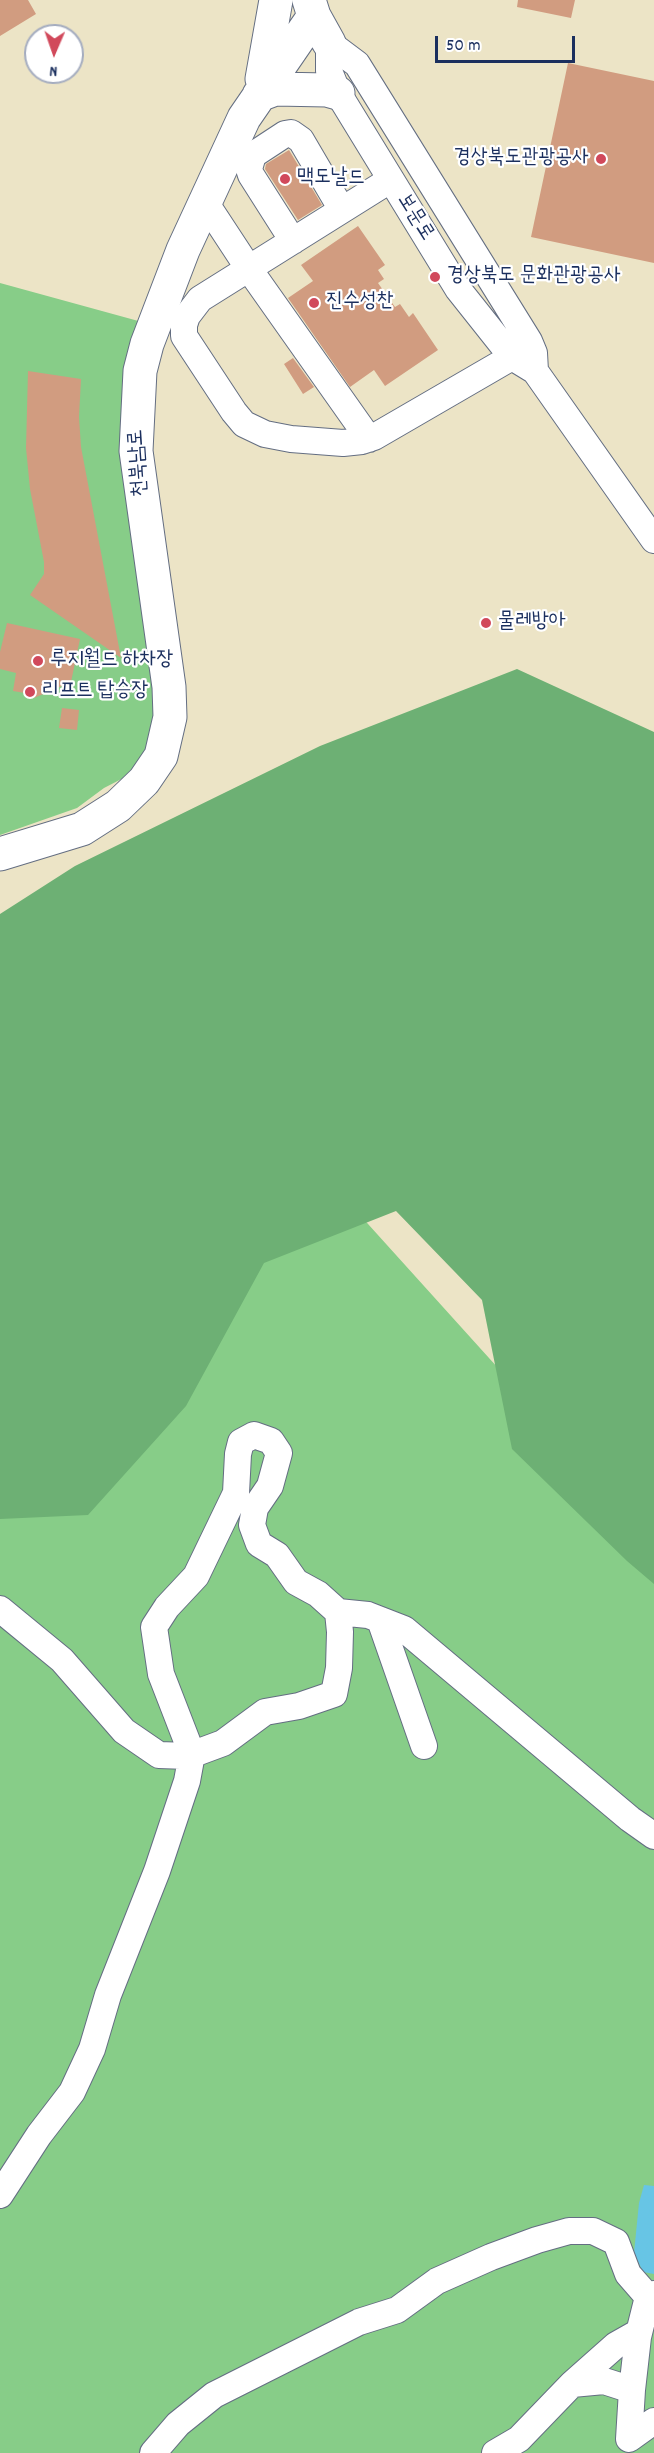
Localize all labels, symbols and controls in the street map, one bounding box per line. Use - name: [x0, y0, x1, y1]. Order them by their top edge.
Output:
- north arrow: [24, 24, 84, 84]
- scale bar: [438, 24, 578, 62]
- text: 50 m: [446, 34, 481, 59]
- text: N: [49, 59, 58, 82]
- place label: 경상북도관광공사: [454, 146, 589, 172]
- marker: 경상북도관광공사: [594, 152, 608, 166]
- place label: 맥도날드: [297, 166, 365, 192]
- marker: 맥도날드: [278, 172, 292, 186]
- street label: 보문로: [390, 190, 438, 246]
- place label: 경상북도 문화관광공사: [447, 264, 621, 290]
- marker: 경상북도 문화관광공사: [428, 270, 442, 284]
- place label: 진수성찬: [326, 290, 394, 316]
- marker: 진수성찬: [307, 296, 321, 310]
- street label: 천북남로: [125, 428, 155, 498]
- place label: 물레방아: [498, 610, 566, 636]
- marker: 물레방아: [479, 616, 493, 630]
- place label: 루지월드 하차장: [50, 648, 173, 674]
- marker: 루지월드 하차장: [31, 654, 45, 668]
- place label: 리프트 탑승장: [42, 679, 148, 705]
- marker: 리프트 탑승장: [23, 685, 37, 699]

